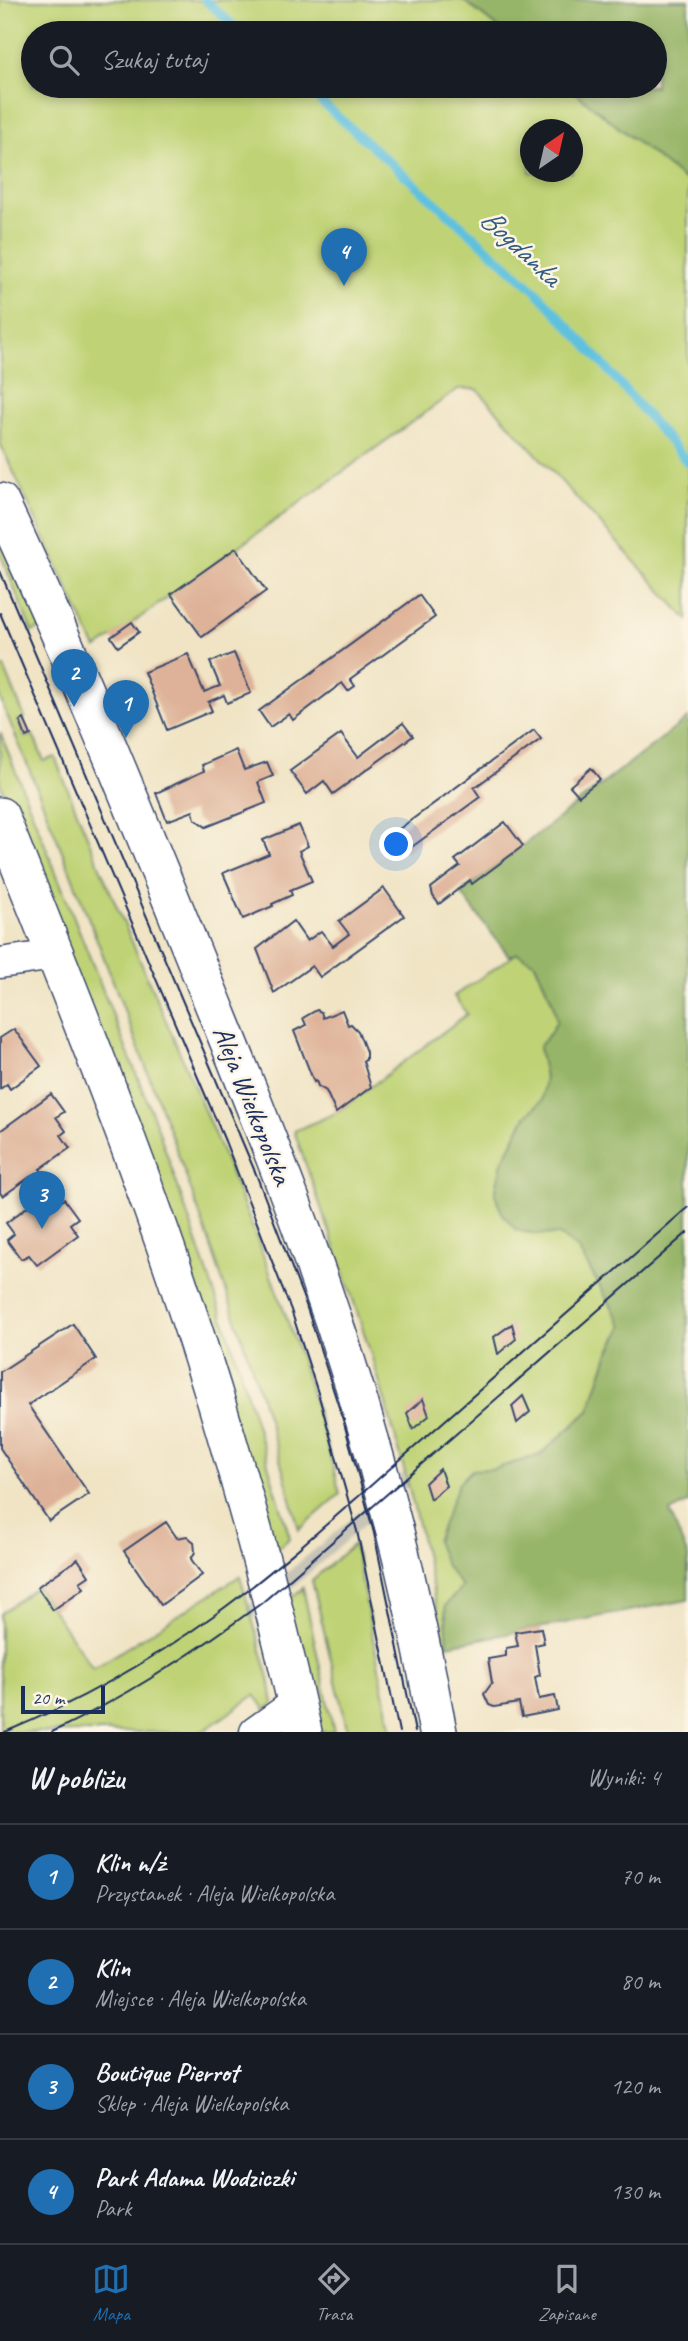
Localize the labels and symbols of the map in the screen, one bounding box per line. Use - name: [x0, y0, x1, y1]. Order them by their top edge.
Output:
- north arrow: [520, 119, 583, 182]
- water label: Bogdanka: [472, 200, 572, 297]
- pin: 4: [321, 228, 367, 286]
- pin: 2: [51, 649, 97, 707]
- pin: 1: [103, 680, 149, 738]
- your location: [379, 827, 413, 861]
- street label: Aleja Wielkopolska: [205, 1020, 301, 1191]
- pin: 3: [19, 1171, 65, 1229]
- scale bar: [21, 1683, 105, 1715]

